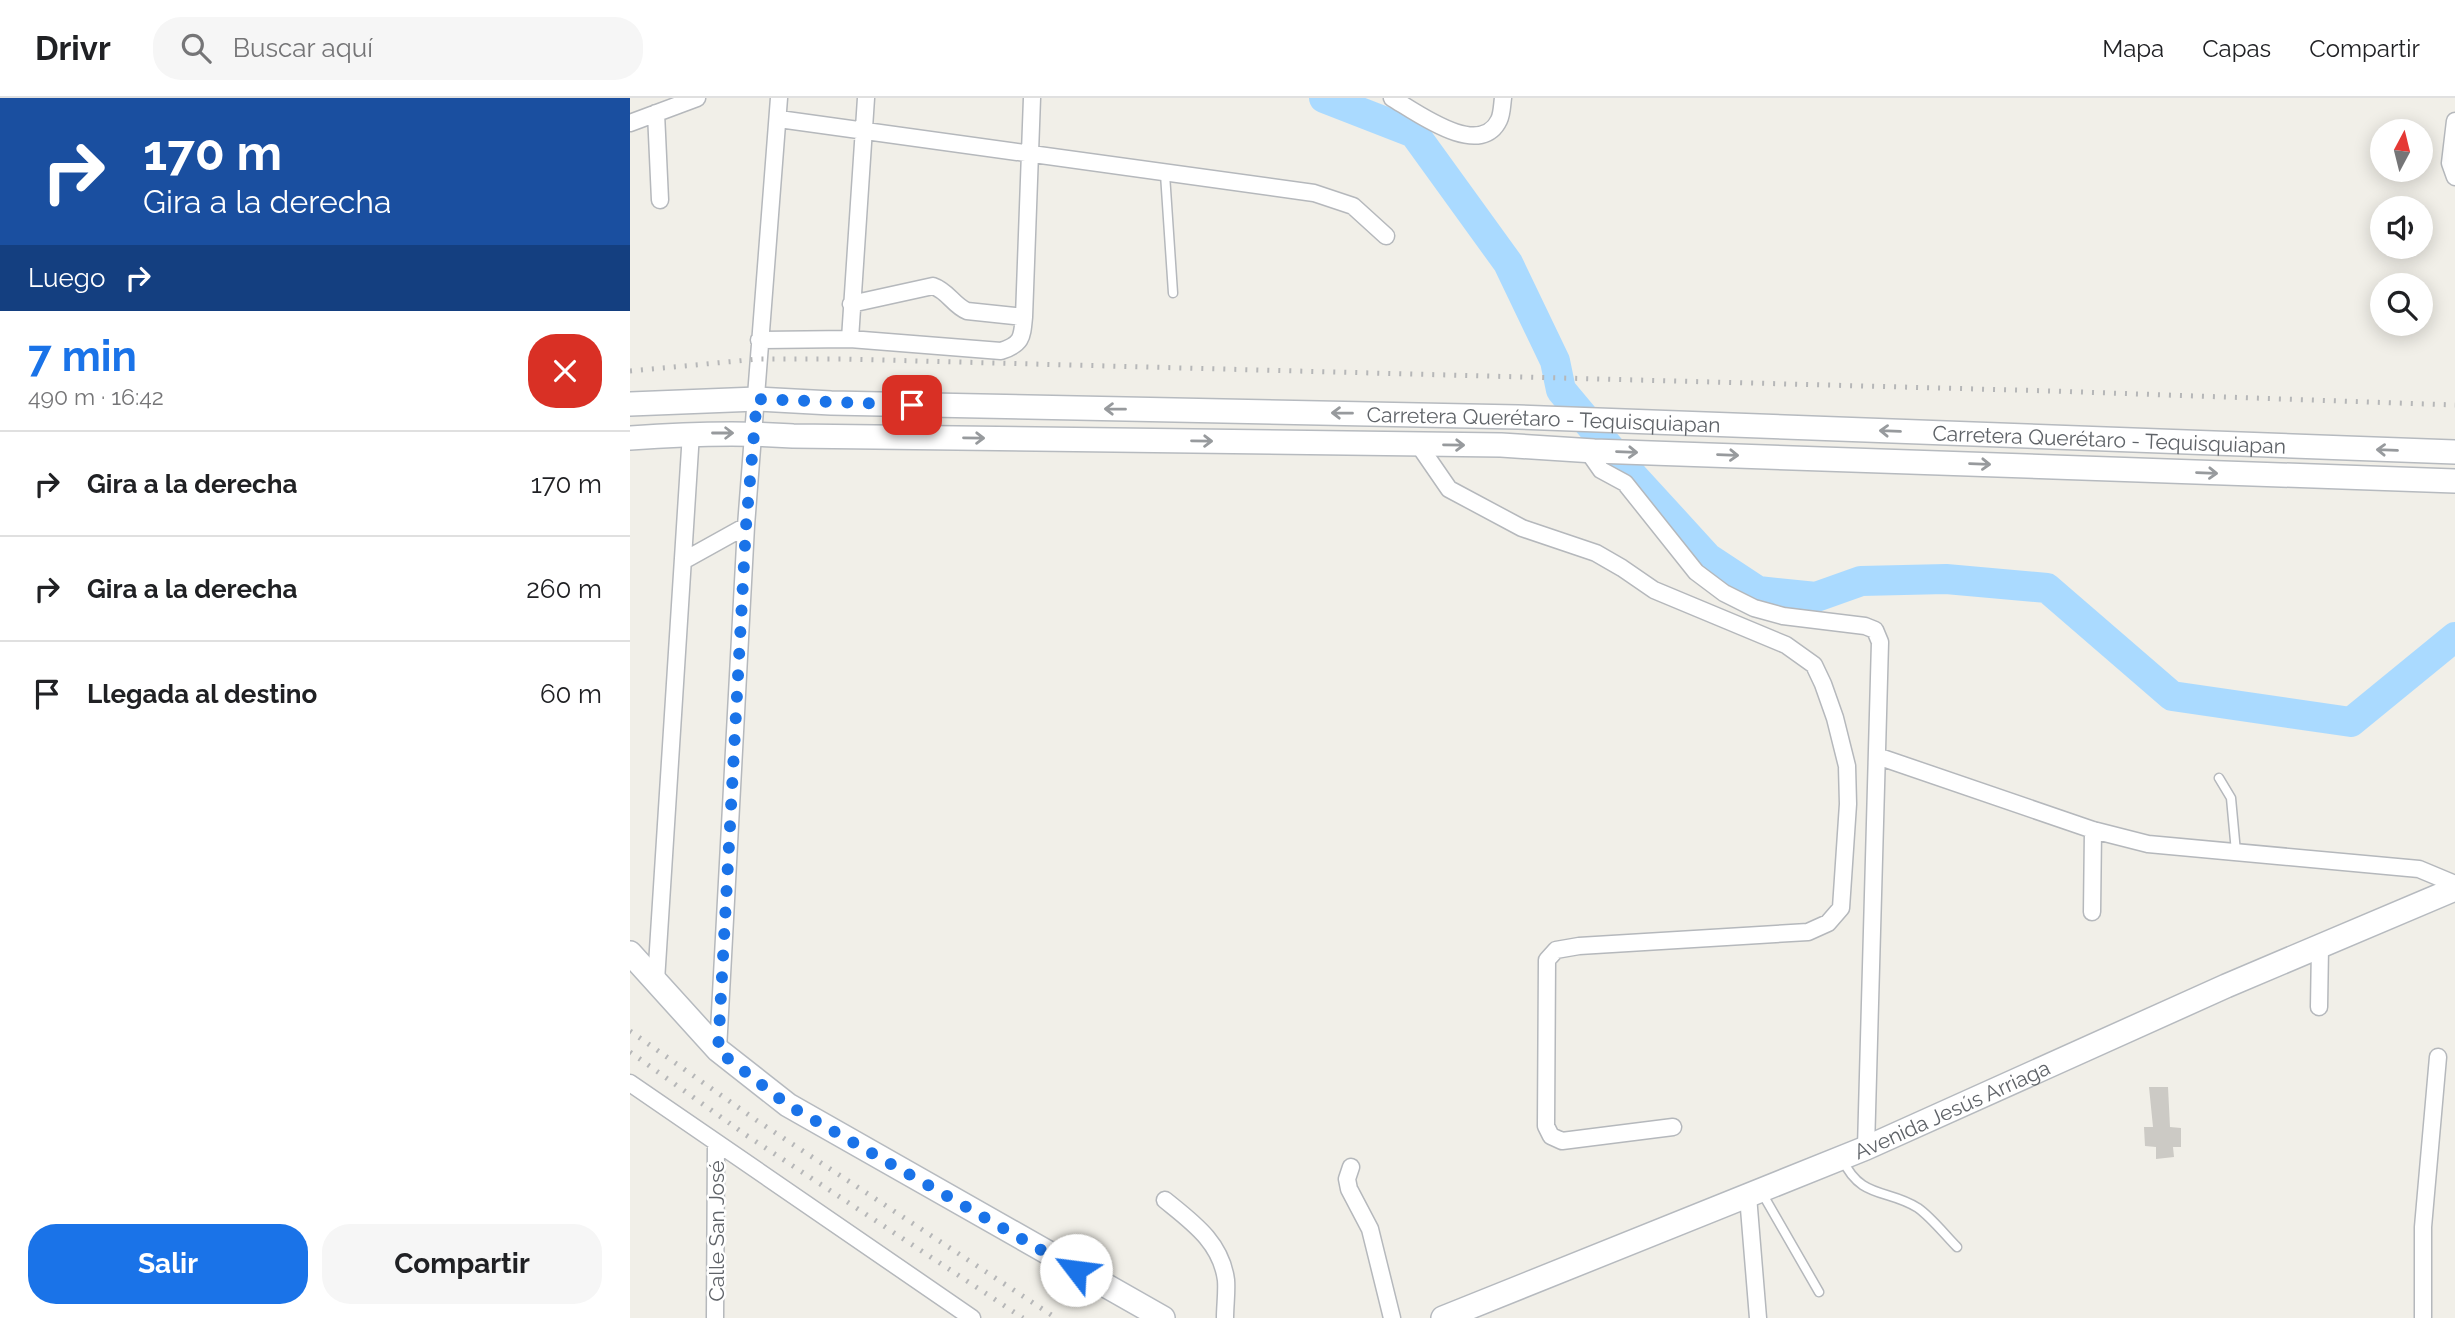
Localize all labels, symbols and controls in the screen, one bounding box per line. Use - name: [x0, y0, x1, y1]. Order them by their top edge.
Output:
- search box: [153, 17, 643, 80]
- text: Drivr: [35, 29, 111, 68]
- icon: search: [177, 29, 215, 67]
- text: Buscar aquí: [233, 33, 373, 63]
- text: Mapa: [2102, 34, 2164, 63]
- text: Capas: [2202, 34, 2271, 63]
- text: Compartir: [2309, 34, 2420, 63]
- north arrow: [2370, 119, 2432, 182]
- map controls: [2370, 119, 2433, 336]
- text: 170 m: [143, 124, 282, 181]
- icon: right: [28, 126, 119, 217]
- text: Gira a la derecha: [143, 183, 391, 220]
- button: sound: [2370, 196, 2433, 259]
- icon: right: [119, 259, 157, 297]
- text: Luego: [28, 263, 105, 293]
- button: search: [2370, 273, 2433, 336]
- text: 7 min: [28, 332, 137, 381]
- button: close: [528, 334, 602, 408]
- pin: [882, 375, 942, 435]
- text: 490 m · 16:42: [28, 383, 164, 410]
- icon: arrive: [893, 386, 931, 424]
- street label: Carretera Querétaro - Tequisquiapan: [1367, 401, 1721, 437]
- one-way arrow: [1103, 402, 1126, 416]
- one-way arrow: [1331, 407, 1354, 420]
- street label: Carretera Querétaro - Tequisquiapan: [1932, 420, 2287, 458]
- one-way arrow: [1879, 425, 1902, 438]
- one-way arrow: [711, 426, 734, 440]
- one-way arrow: [963, 431, 986, 445]
- one-way arrow: [1190, 434, 1213, 448]
- one-way arrow: [1442, 438, 1465, 451]
- one-way arrow: [2376, 443, 2399, 457]
- one-way arrow: [1615, 445, 1638, 458]
- one-way arrow: [1716, 449, 1739, 462]
- one-way arrow: [1968, 458, 1991, 471]
- icon: right: [28, 465, 66, 503]
- one-way arrow: [2195, 466, 2218, 479]
- text: Gira a la derecha: [87, 469, 297, 499]
- text: 170 m: [531, 469, 602, 499]
- icon: right: [28, 570, 66, 608]
- text: Gira a la derecha: [87, 574, 297, 604]
- text: 260 m: [526, 574, 602, 604]
- icon: arrive: [28, 675, 66, 713]
- text: Llegada al destino: [87, 679, 317, 709]
- text: 60 m: [540, 679, 602, 709]
- street label: Avenida Jesús Arriaga: [1850, 1054, 2054, 1164]
- street label: Calle San José: [704, 1160, 729, 1302]
- button: Salir: [28, 1224, 308, 1304]
- button: Compartir: [322, 1224, 602, 1304]
- position arrow: [1039, 1233, 1113, 1307]

